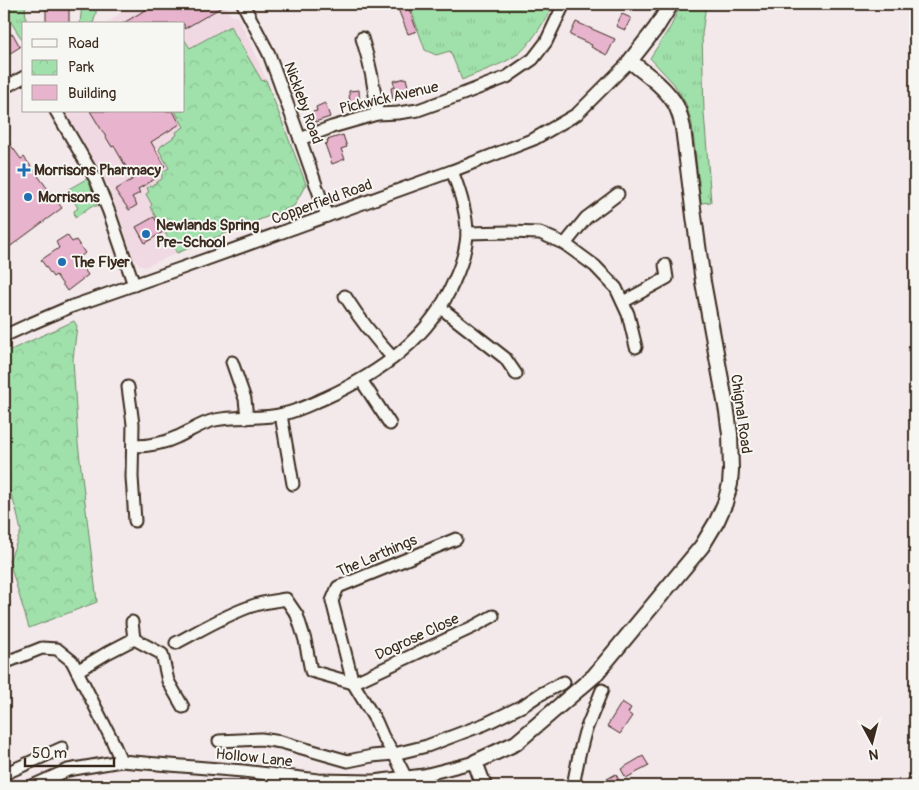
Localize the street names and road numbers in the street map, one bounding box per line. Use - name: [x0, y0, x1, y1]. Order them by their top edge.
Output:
- street label: Nickleby Road: [279, 59, 327, 147]
- street label: Pickwick Avenue: [338, 77, 441, 119]
- street label: Copperfield Road: [269, 175, 375, 229]
- street label: Chignal Road: [726, 373, 756, 455]
- street label: The Larthings: [334, 530, 420, 581]
- street label: Dogrose Close: [372, 609, 463, 665]
- street label: Hollow Lane: [215, 745, 294, 772]

